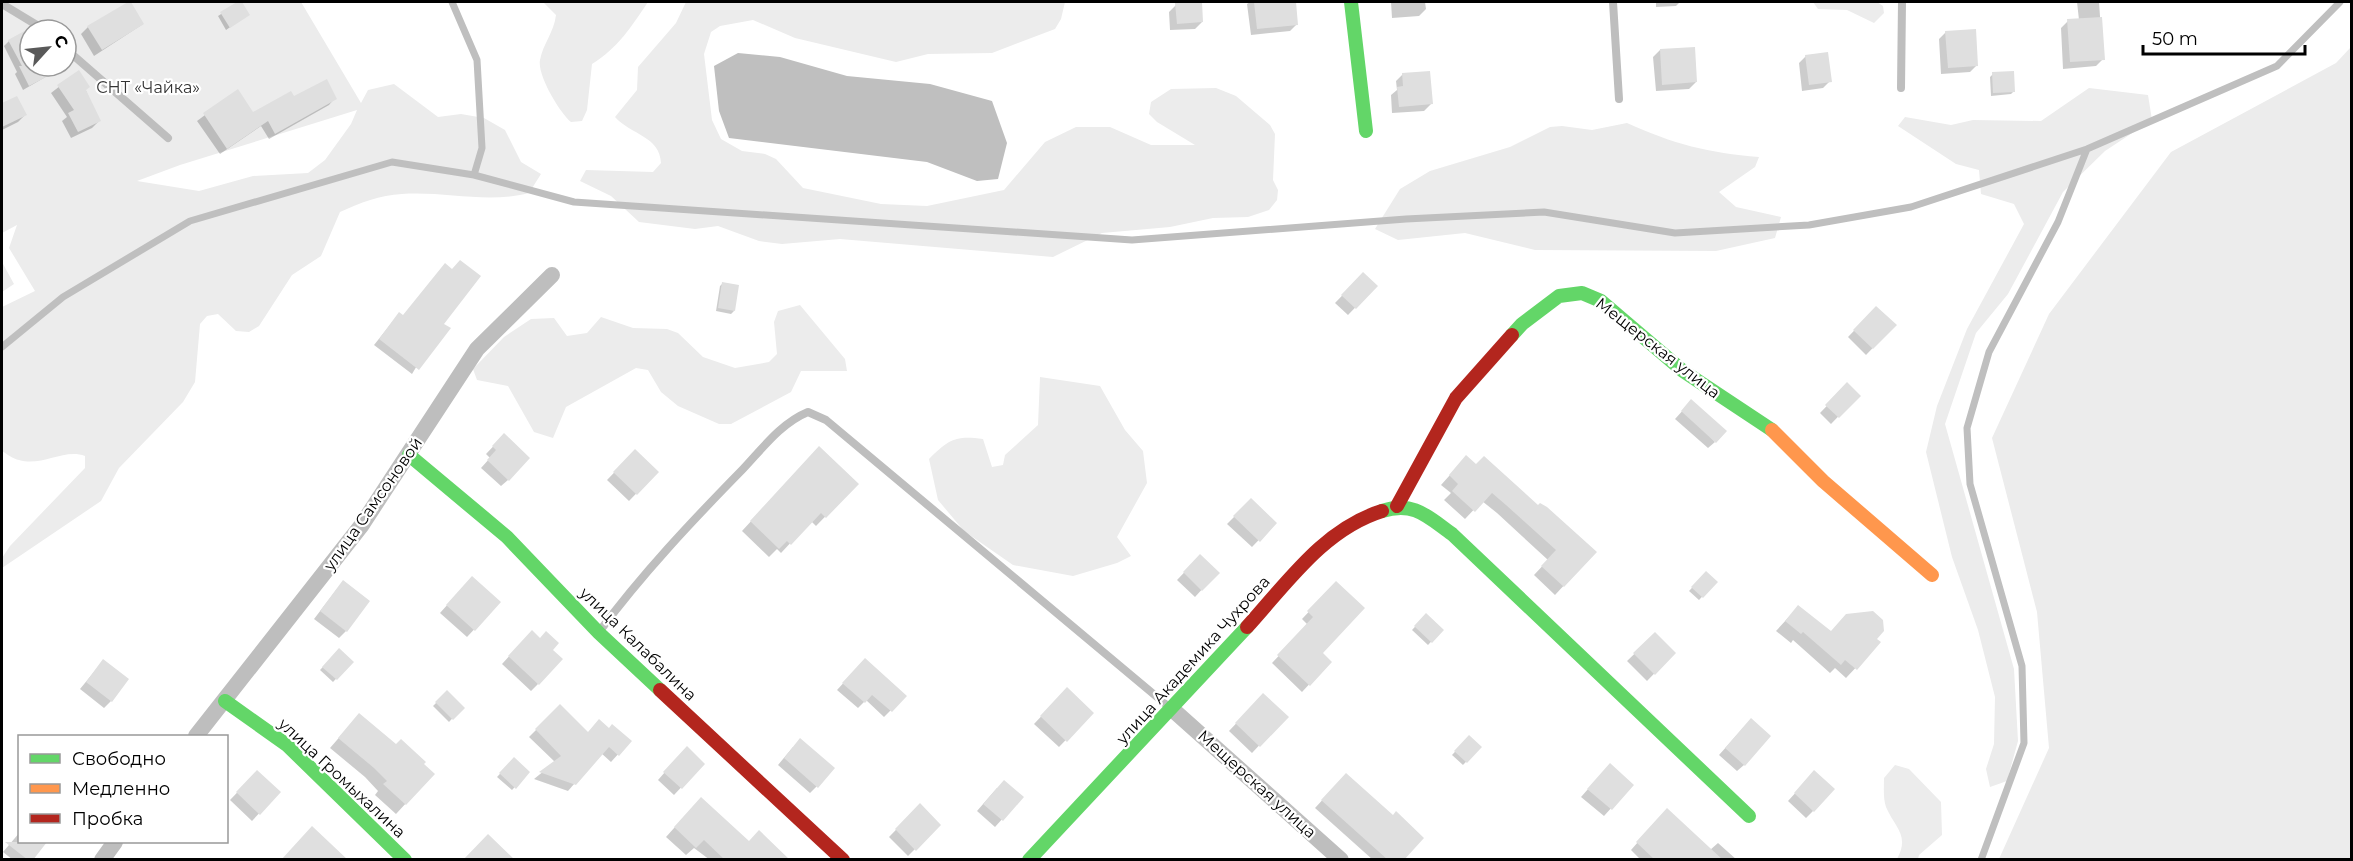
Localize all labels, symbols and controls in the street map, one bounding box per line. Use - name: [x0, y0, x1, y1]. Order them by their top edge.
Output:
- north arrow: [18, 18, 78, 78]
- scale bar: [2143, 18, 2305, 56]
- text: 50 m: [2152, 28, 2198, 50]
- text: С: [50, 32, 72, 51]
- park label: СНТ «Чайка»: [96, 78, 200, 97]
- street label: Мещерская улица: [1592, 294, 1724, 402]
- street label: улица Самсоновой: [319, 434, 426, 575]
- street label: улица Академика Чухрова: [1112, 572, 1274, 749]
- street label: улица Калабалина: [575, 583, 700, 705]
- street label: улица Громыхалина: [274, 714, 409, 842]
- street label: Мещерская улица: [1194, 726, 1320, 842]
- legend: [18, 735, 228, 843]
- text: Свободно: [72, 748, 166, 770]
- text: Медленно: [72, 778, 170, 800]
- text: Пробка: [72, 808, 143, 830]

